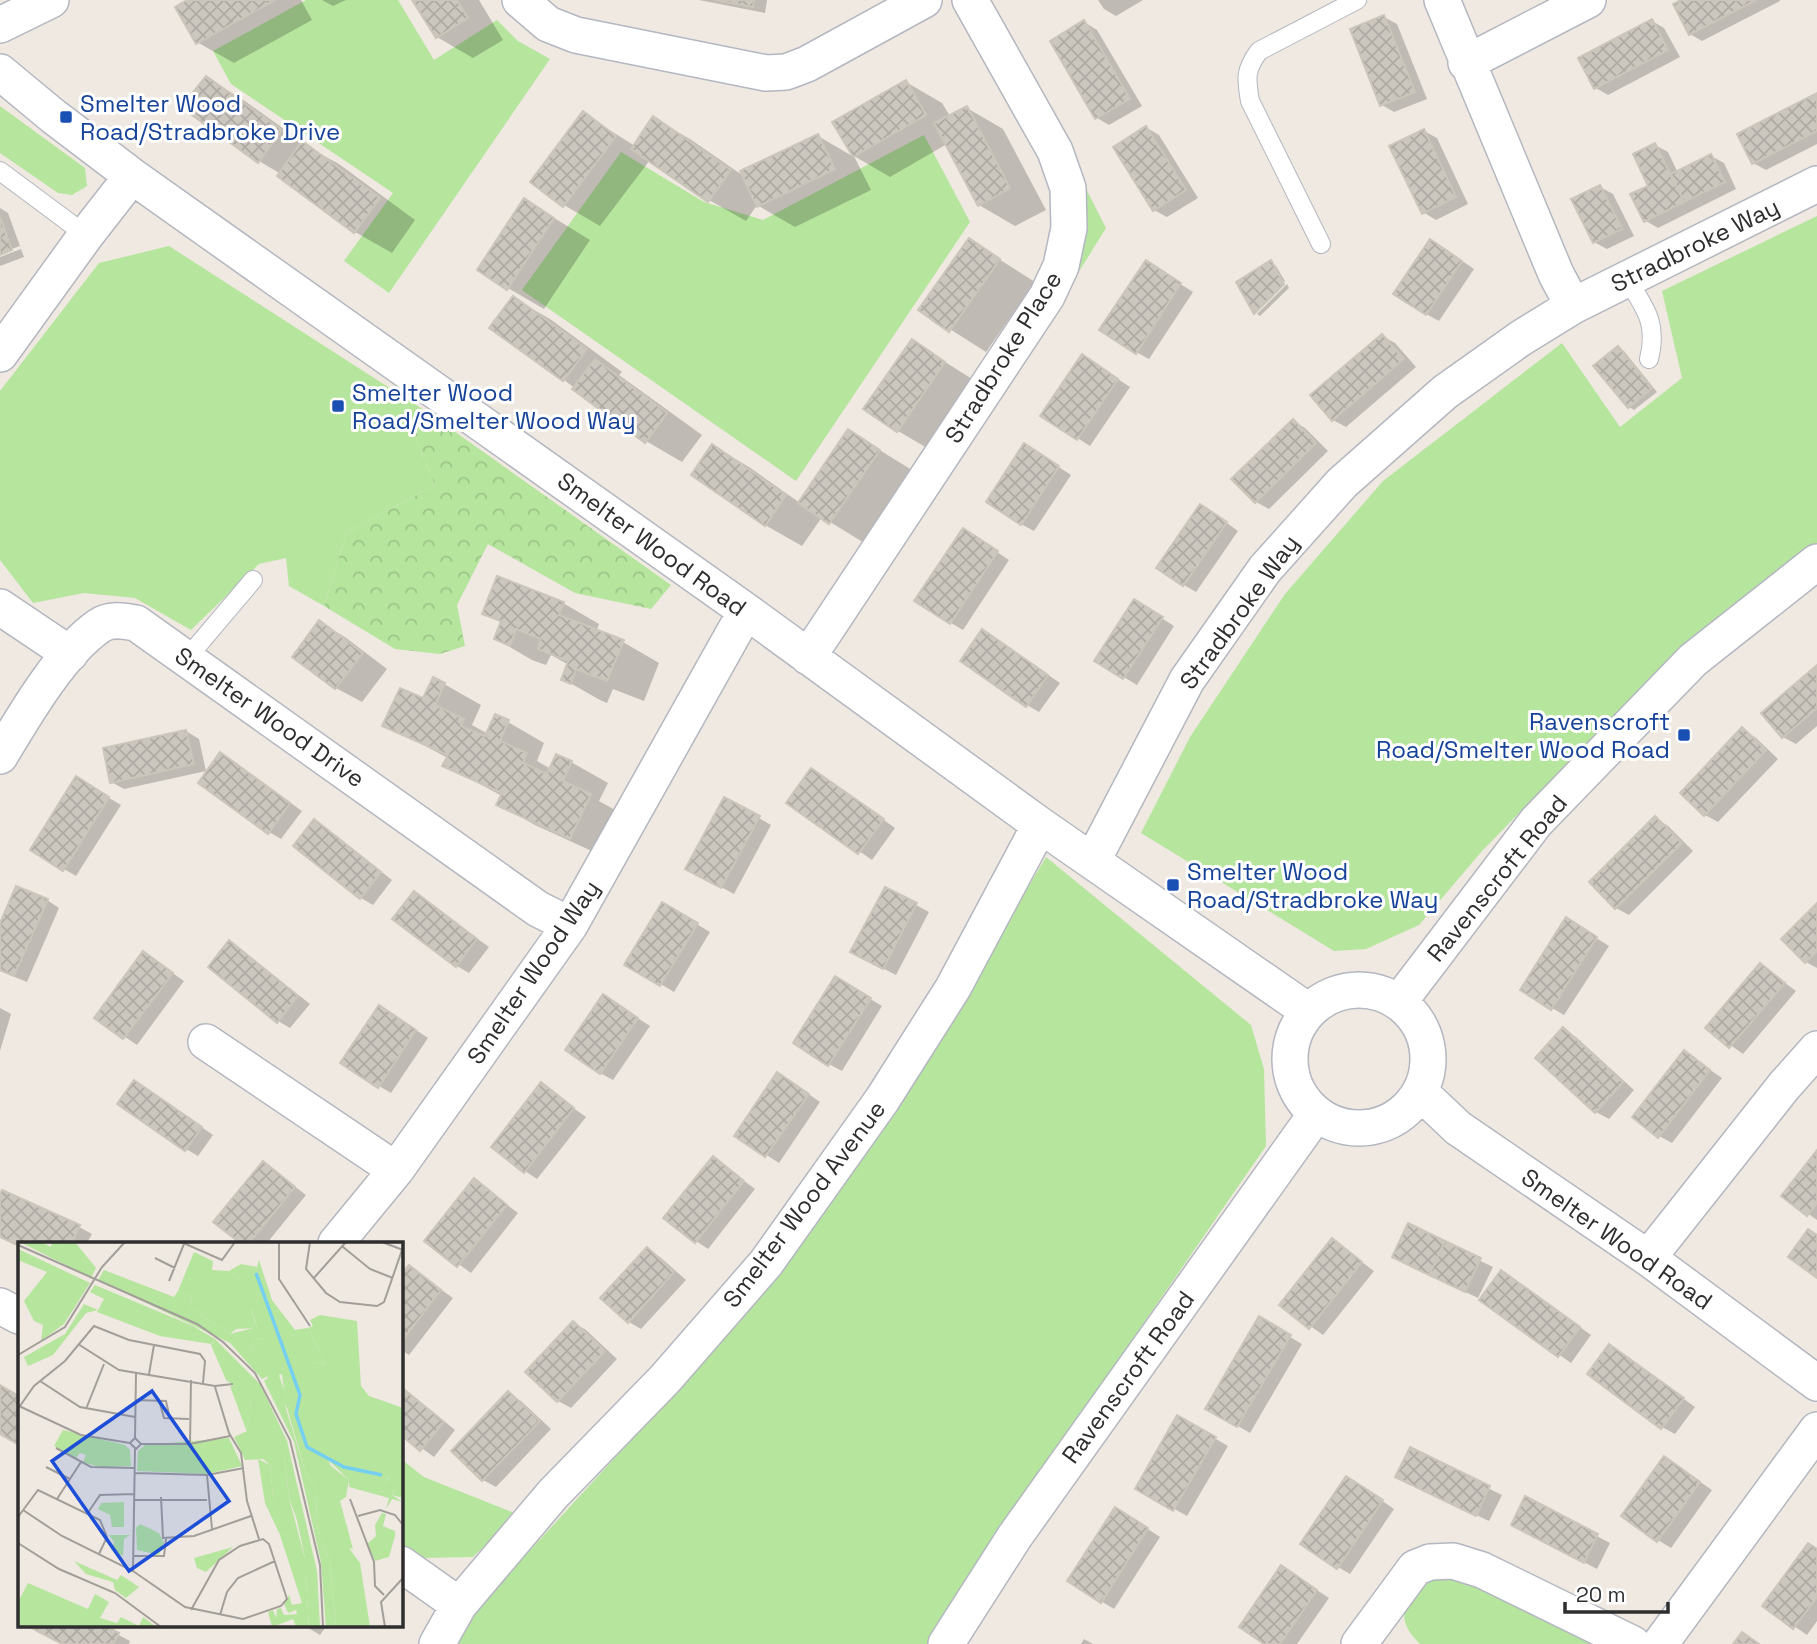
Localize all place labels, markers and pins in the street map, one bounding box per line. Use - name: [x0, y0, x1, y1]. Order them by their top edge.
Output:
- place label: Smelter Wood Road/Stradbroke Drive: [80, 88, 340, 147]
- marker: Smelter Wood Road/Stradbroke Drive: [58, 109, 74, 125]
- place label: Smelter Wood Road/Smelter Wood Way: [352, 377, 636, 436]
- marker: Smelter Wood Road/Smelter Wood Way: [330, 398, 346, 414]
- place label: Ravenscroft Road/Smelter Wood Road: [1376, 706, 1670, 765]
- marker: Ravenscroft Road/Smelter Wood Road: [1676, 727, 1692, 743]
- place label: Smelter Wood Road/Stradbroke Way: [1187, 856, 1438, 915]
- marker: Smelter Wood Road/Stradbroke Way: [1165, 877, 1181, 893]

